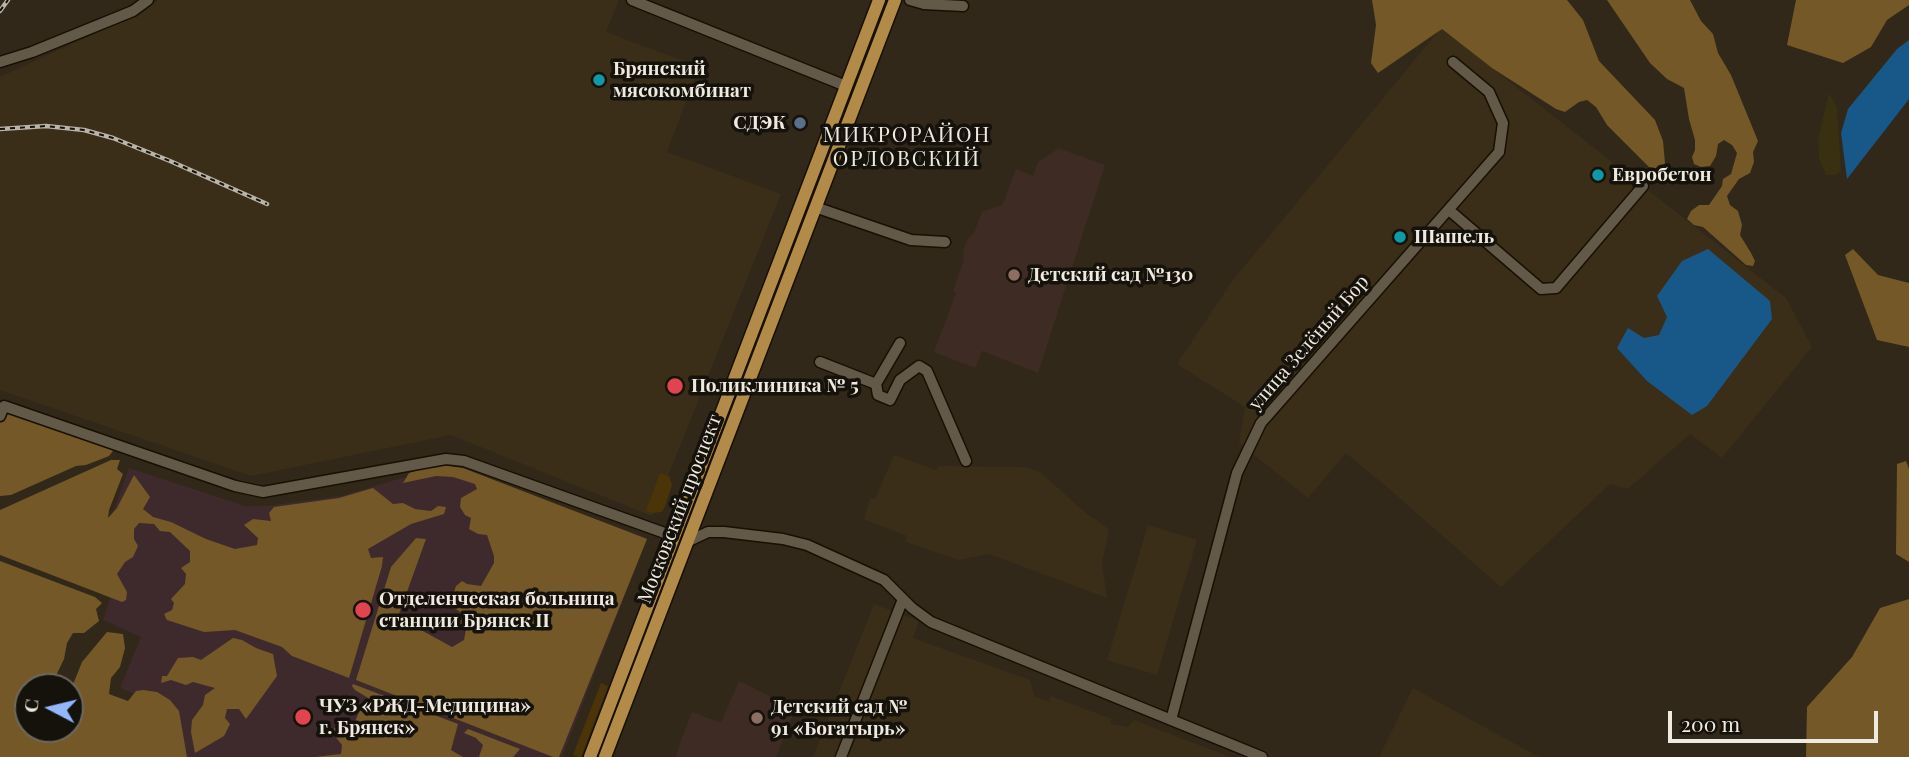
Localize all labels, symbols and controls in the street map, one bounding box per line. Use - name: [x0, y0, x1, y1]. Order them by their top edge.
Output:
- place label: Брянский мясокомбинат: [613, 58, 751, 102]
- marker: Брянский мясокомбинат: [591, 72, 607, 88]
- place label: СДЭК: [733, 112, 786, 134]
- marker: СДЭК: [792, 115, 808, 131]
- district label: МИКРОРАЙОН ОРЛОВСКИЙ: [824, 122, 990, 172]
- place label: Евробетон: [1612, 164, 1712, 186]
- marker: Евробетон: [1590, 167, 1606, 183]
- place label: Шашель: [1414, 226, 1494, 248]
- marker: Шашель: [1392, 229, 1408, 245]
- place label: Детский сад №130: [1028, 264, 1193, 286]
- marker: Детский сад №130: [1006, 267, 1022, 283]
- street label: улица Зелёный Бор: [1244, 271, 1374, 415]
- place label: Поликлиника № 5: [691, 375, 859, 397]
- marker: Поликлиника № 5: [665, 376, 685, 396]
- street label: Московский проспект: [633, 411, 727, 607]
- place label: Отделенческая больница станции Брянск II: [379, 588, 615, 632]
- marker: Отделенческая больница станции Брянск II: [353, 600, 373, 620]
- north arrow: [14, 673, 84, 743]
- place label: ЧУЗ «РЖД-Медицина» г. Брянск»: [319, 695, 531, 739]
- place label: Детский сад № 91 «Богатырь»: [771, 696, 908, 740]
- text: С: [16, 697, 44, 714]
- scale bar: [1671, 698, 1881, 742]
- marker: ЧУЗ «РЖД-Медицина» г. Брянск»: [293, 707, 313, 727]
- text: 200 m: [1681, 709, 1740, 737]
- marker: Детский сад № 91 «Богатырь»: [749, 710, 765, 726]

